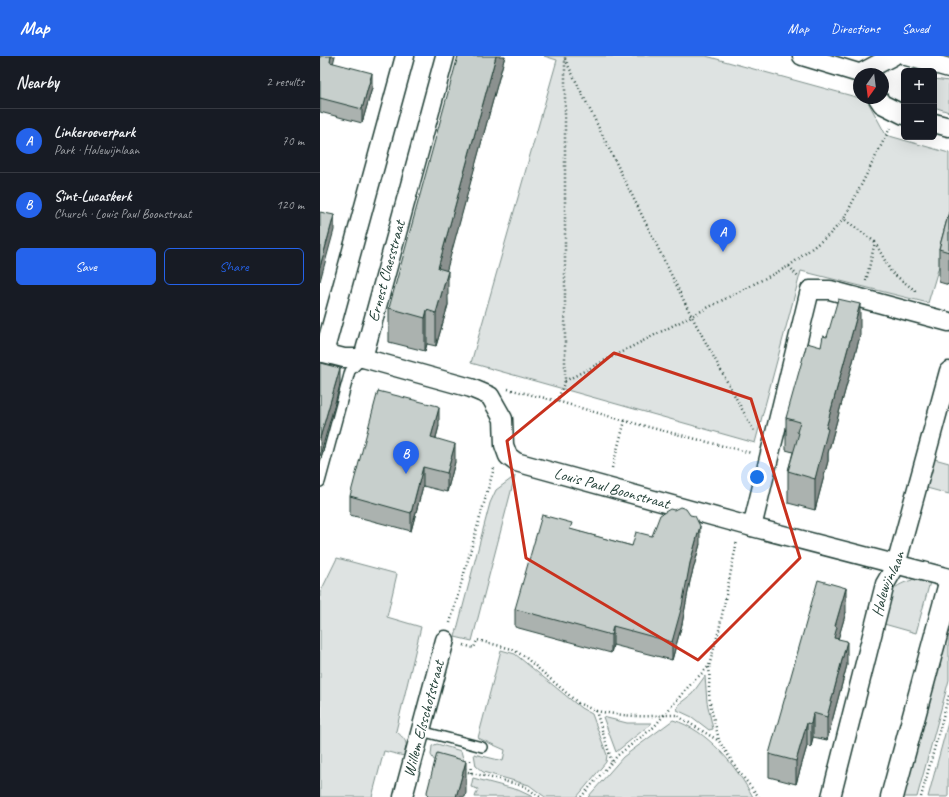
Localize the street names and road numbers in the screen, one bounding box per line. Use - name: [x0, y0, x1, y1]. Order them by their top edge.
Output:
- street label: Ernest Claesstraat: [363, 217, 410, 324]
- street label: Louis Paul Boonstraat: [552, 463, 673, 514]
- street label: Halewijnlaan: [867, 548, 909, 619]
- street label: Willem Elsschotstraat: [399, 657, 449, 779]

